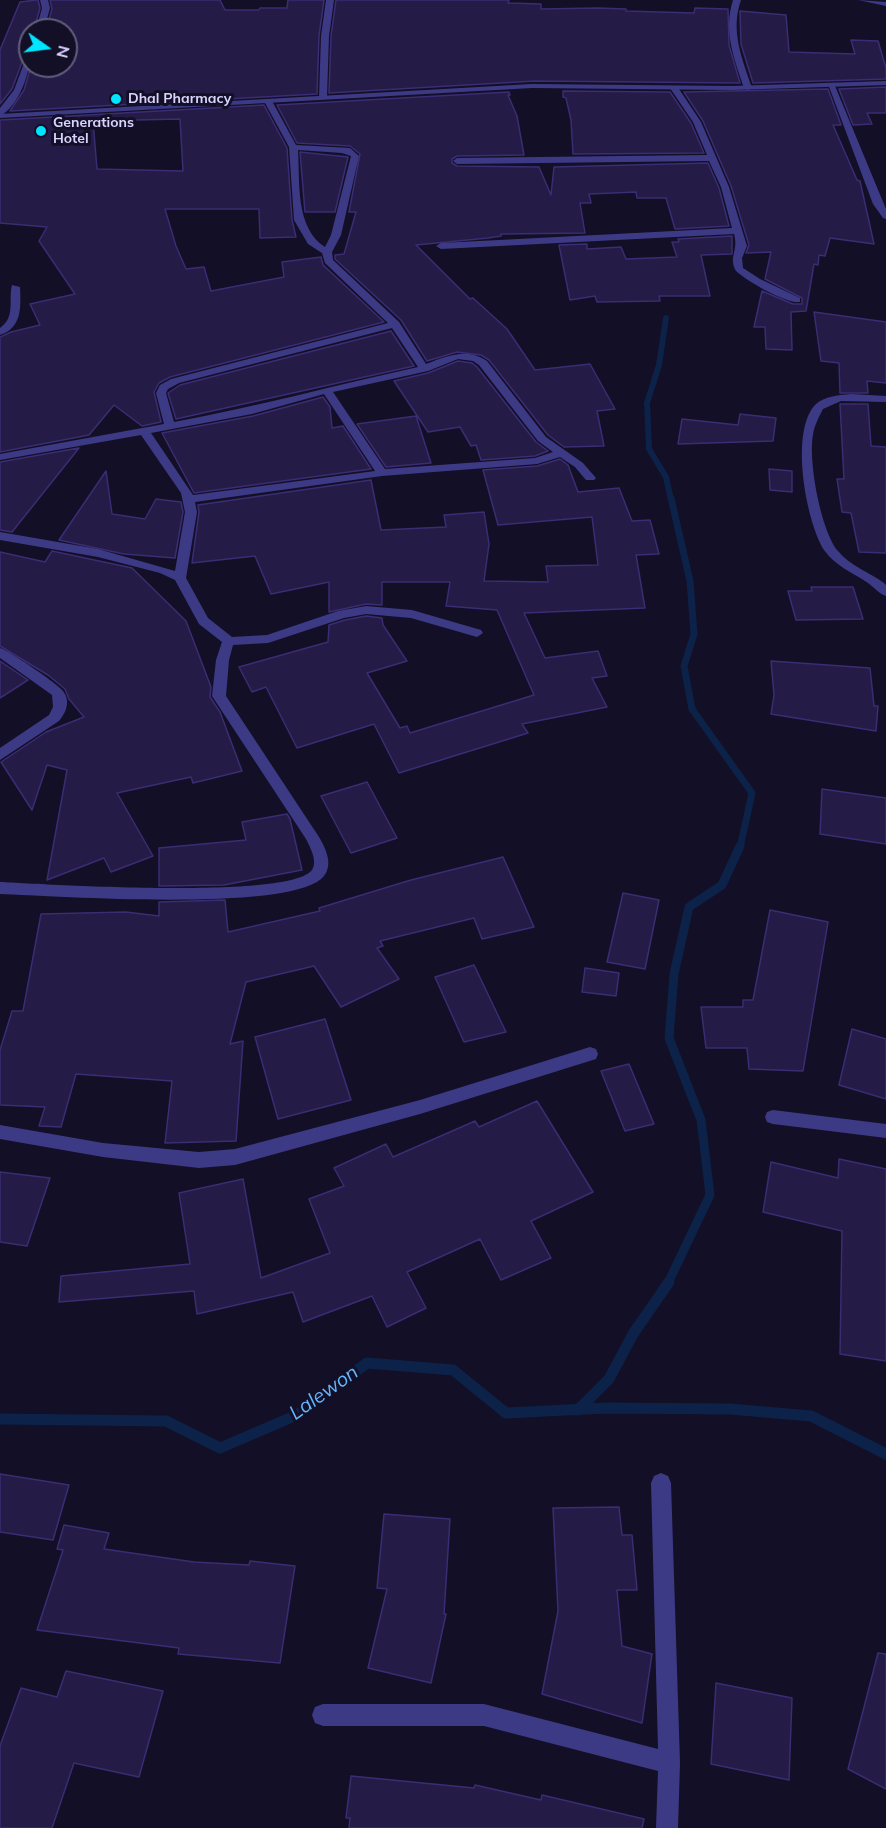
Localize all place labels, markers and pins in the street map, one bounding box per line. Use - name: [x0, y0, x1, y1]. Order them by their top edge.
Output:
- place label: Dhal Pharmacy: [128, 91, 231, 107]
- marker: Dhal Pharmacy: [109, 92, 123, 106]
- place label: Generations Hotel: [53, 115, 134, 148]
- marker: Generations Hotel: [34, 124, 48, 138]

